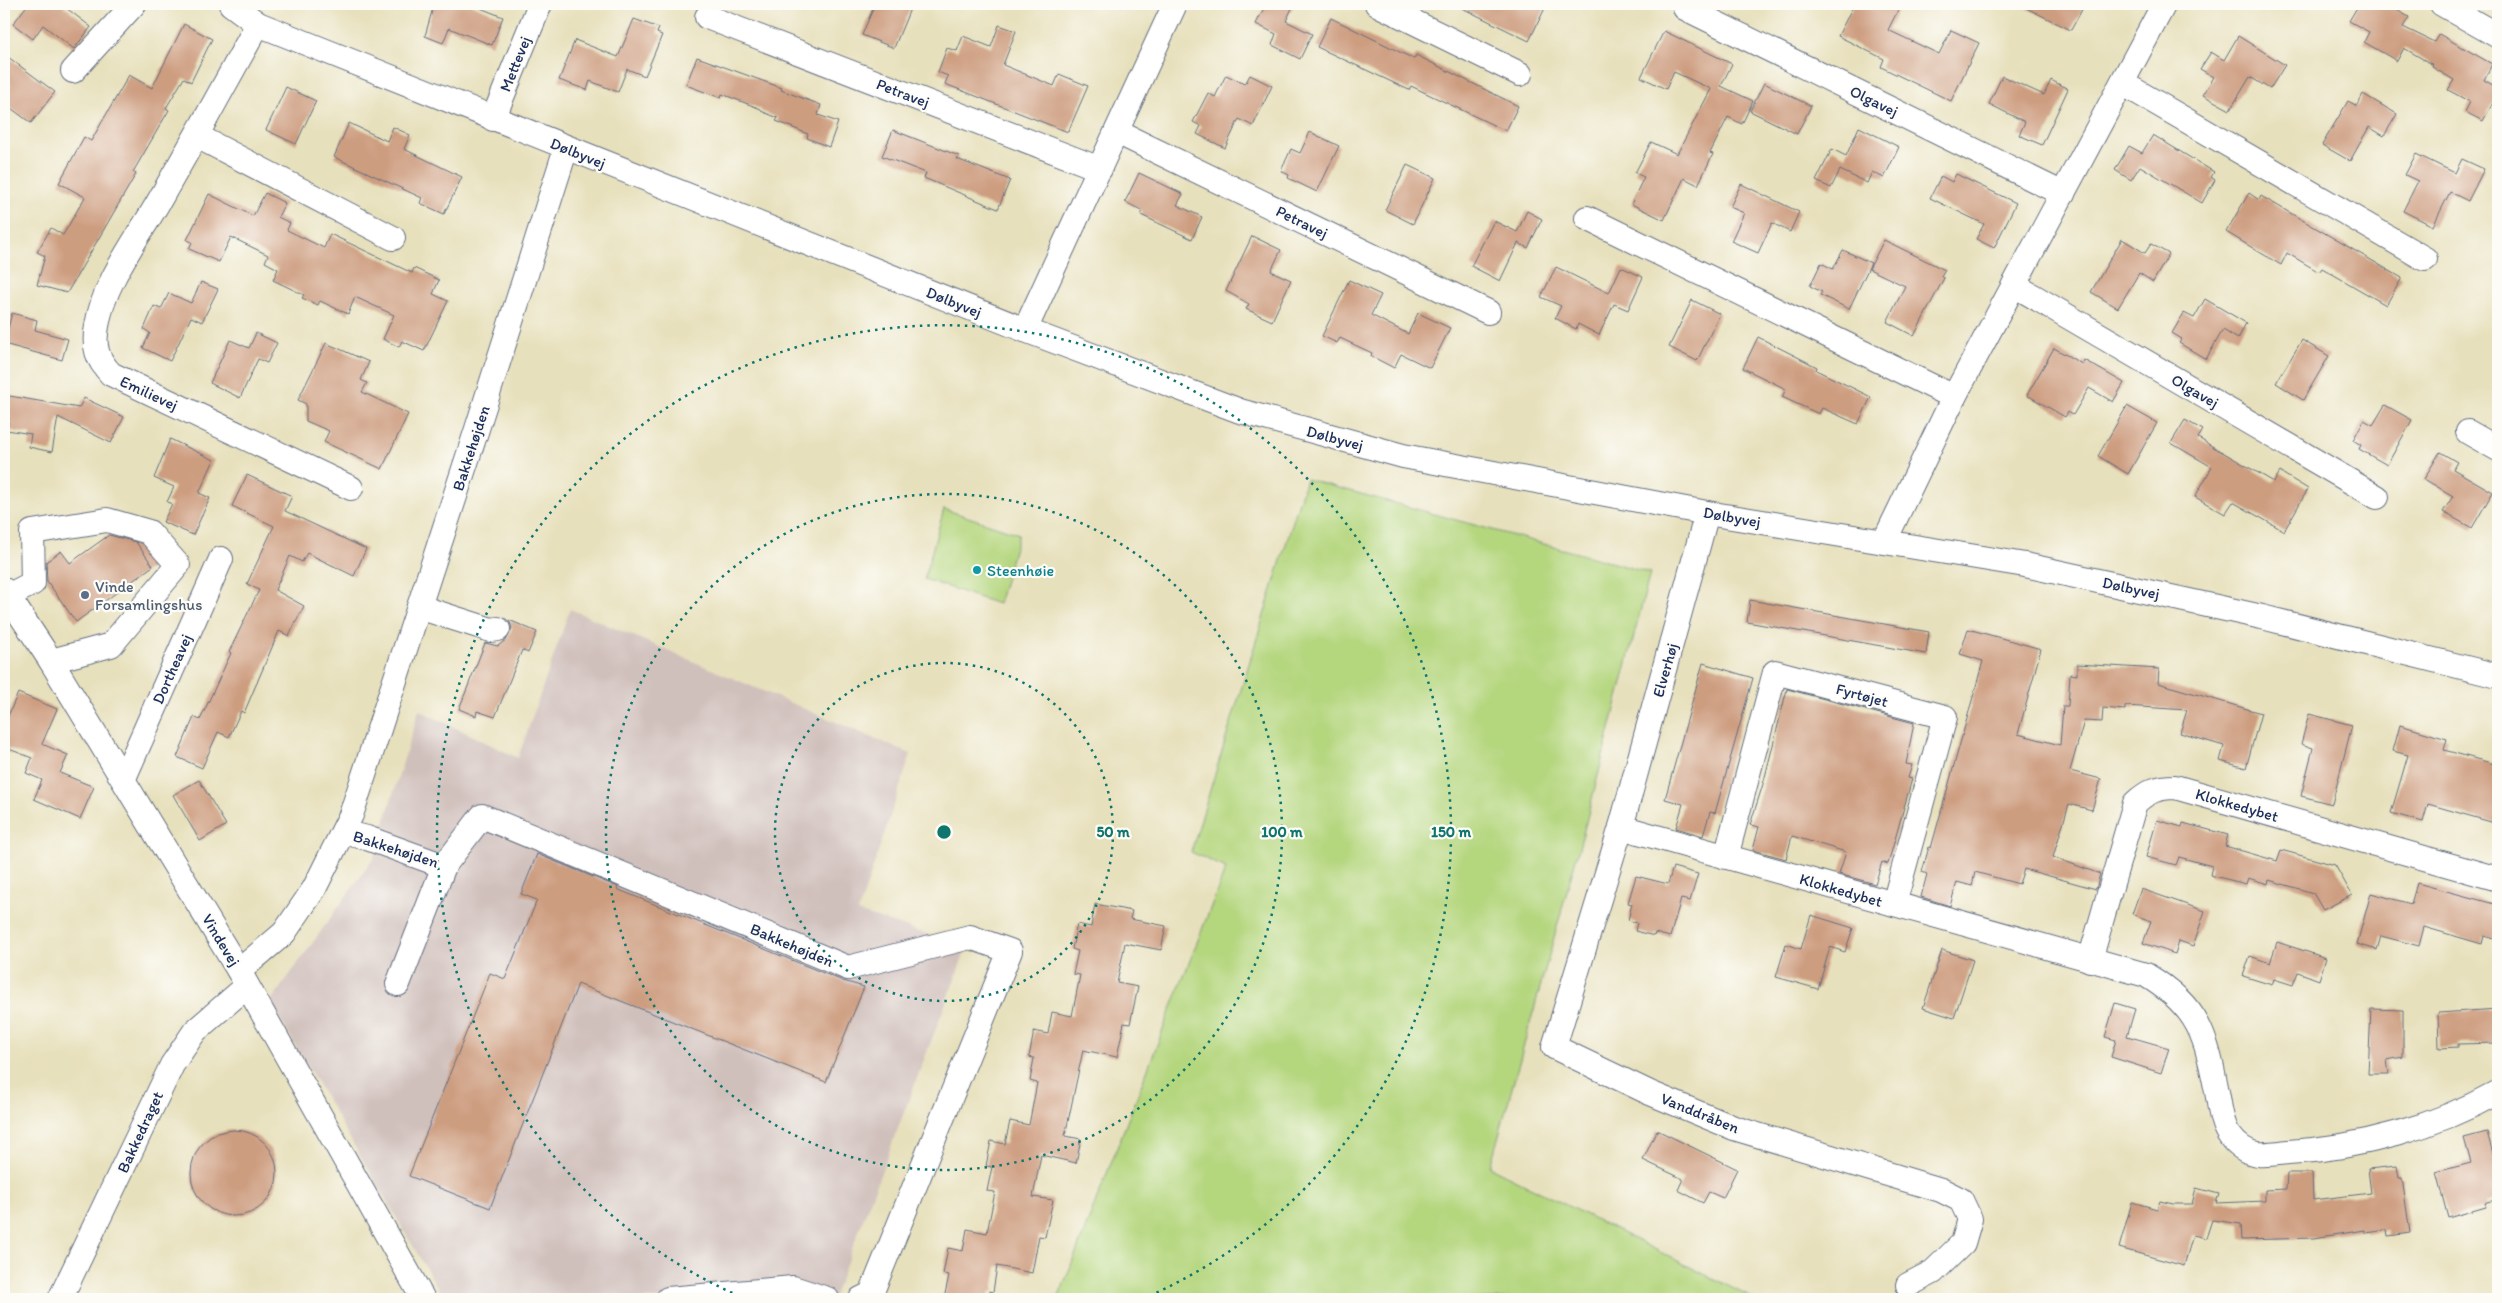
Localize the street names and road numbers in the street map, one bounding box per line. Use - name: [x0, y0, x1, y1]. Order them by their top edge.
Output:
- street label: Mettevej: [495, 33, 535, 95]
- street label: Petravej: [874, 74, 932, 112]
- street label: Olgavej: [1847, 81, 1901, 121]
- street label: Dølbyvej: [547, 133, 609, 173]
- street label: Petravej: [1273, 201, 1331, 243]
- street label: Dølbyvej: [923, 282, 985, 322]
- street label: Olgavej: [2168, 370, 2222, 412]
- street label: Emilievej: [117, 371, 181, 415]
- street label: Bakkehøjden: [448, 403, 494, 493]
- street label: Dølbyvej: [1304, 421, 1366, 455]
- street label: Dølbyvej: [1702, 503, 1762, 531]
- street label: Dølbyvej: [2101, 573, 2161, 603]
- street label: Dortheavej: [148, 631, 196, 707]
- street label: Elverhøj: [1648, 641, 1682, 699]
- street label: Fyrtøjet: [1834, 679, 1890, 711]
- street label: Klokkedybet: [2193, 784, 2281, 826]
- street label: Bakkehøjden: [351, 826, 441, 872]
- street label: Klokkedybet: [1797, 869, 1885, 911]
- street label: Vindevej: [198, 910, 244, 970]
- street label: Bakkehøjden: [747, 919, 837, 971]
- street label: Bakkedraget: [113, 1088, 167, 1176]
- street label: Vanddråben: [1658, 1089, 1742, 1137]

